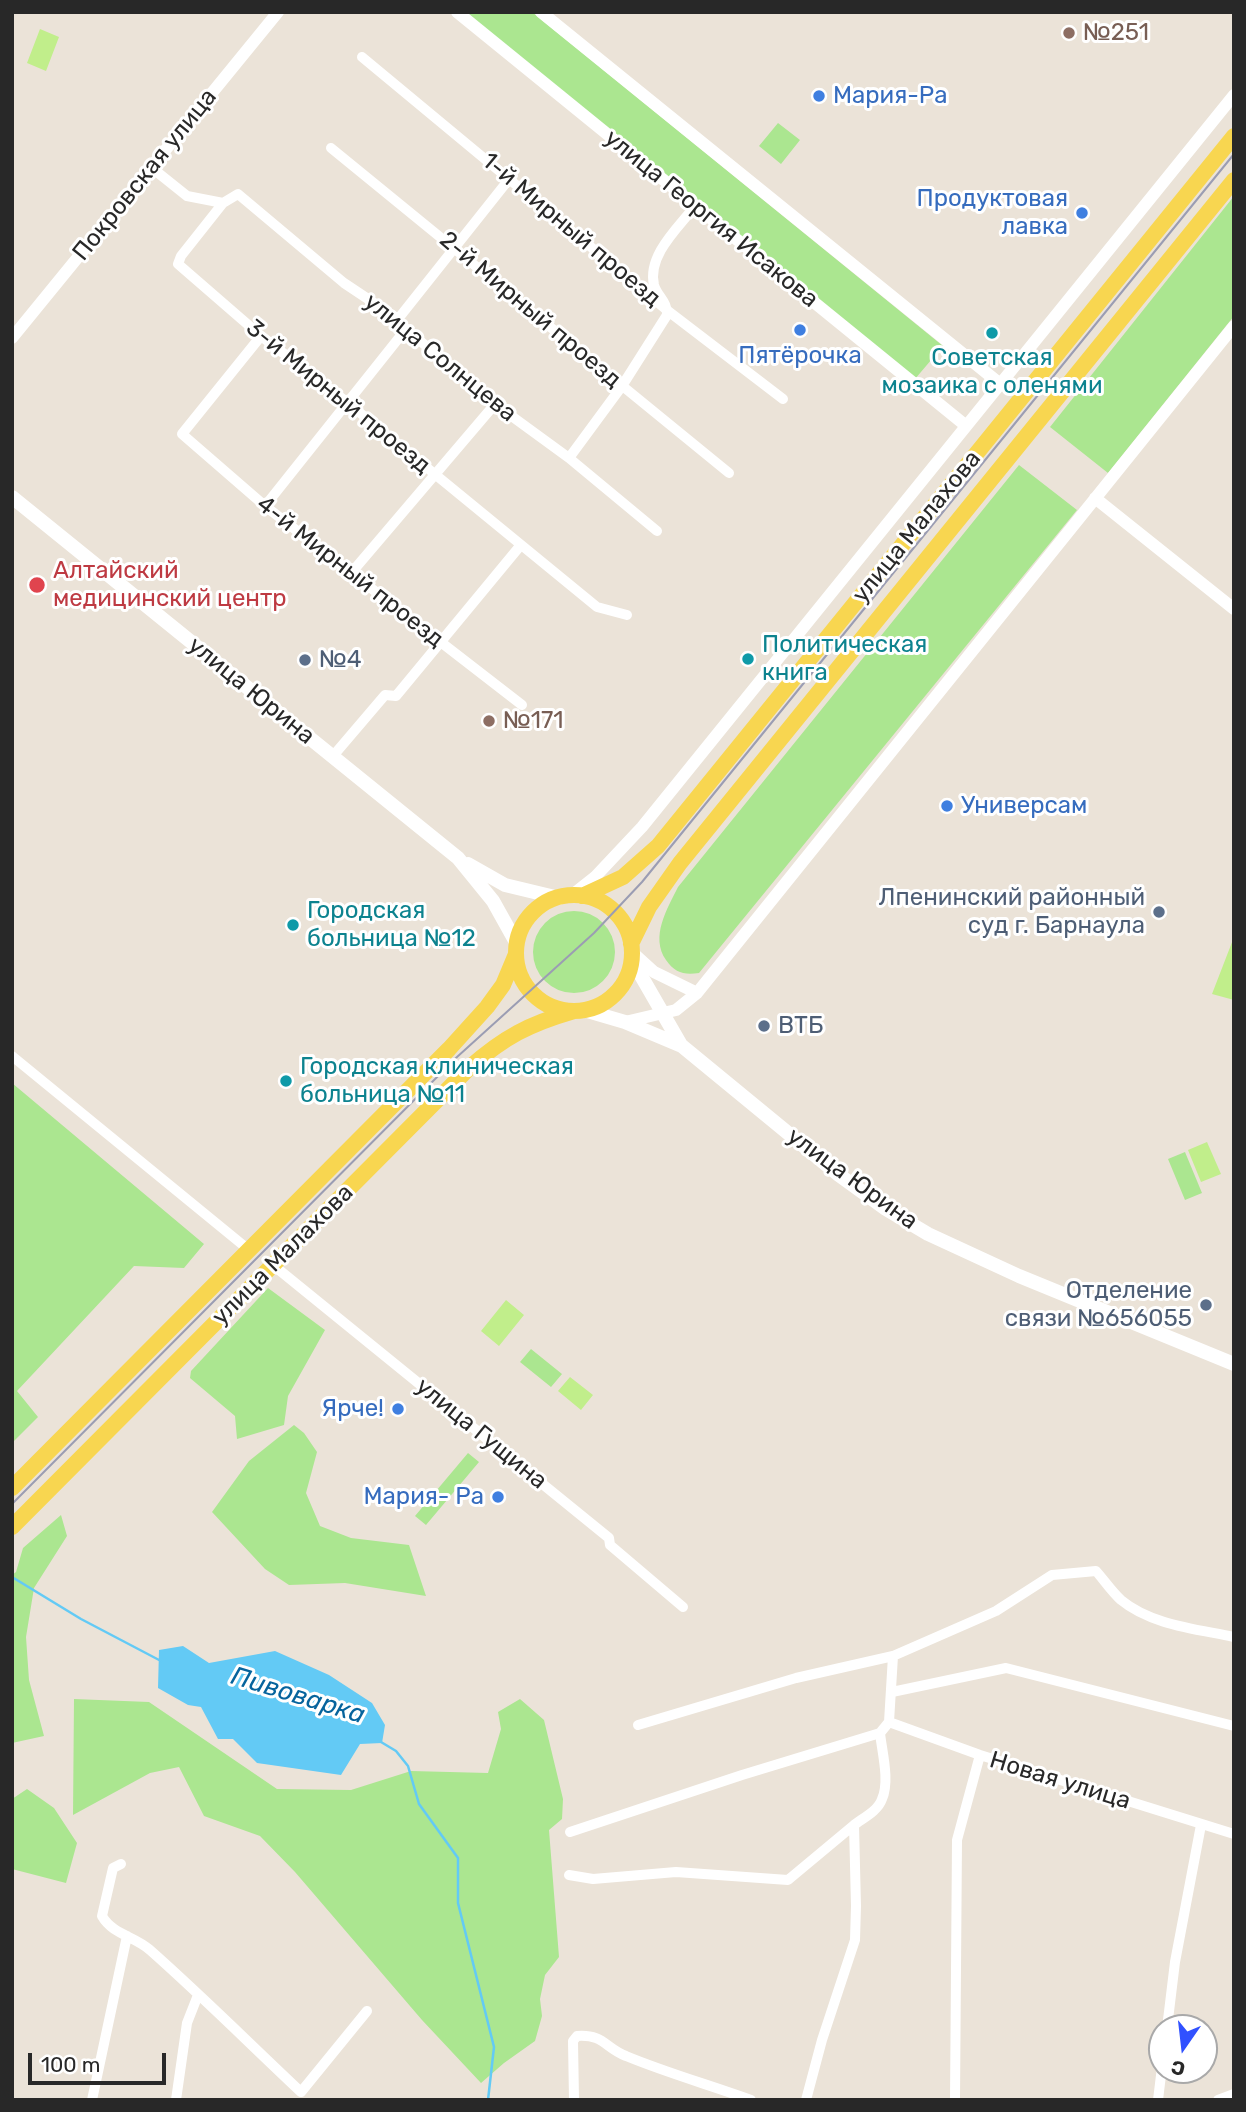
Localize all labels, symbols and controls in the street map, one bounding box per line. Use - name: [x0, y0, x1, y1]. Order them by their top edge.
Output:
- place label: №251: [1083, 19, 1149, 47]
- marker: №251: [1061, 25, 1077, 41]
- place label: Мария-Ра: [833, 82, 947, 110]
- street label: Покровская улица: [67, 83, 223, 267]
- marker: Мария-Ра: [811, 88, 827, 104]
- street label: улица Георгия Исакова: [598, 124, 824, 314]
- street label: 1-й Мирный проезд: [476, 147, 666, 313]
- place label: Продуктовая лавка: [917, 185, 1068, 241]
- marker: Продуктовая лавка: [1074, 205, 1090, 221]
- street label: 2-й Мирный проезд: [433, 226, 627, 394]
- street label: улица Солнцева: [358, 288, 522, 428]
- street label: 3-й Мирный проезд: [240, 314, 436, 480]
- marker: Пятёрочка: [792, 322, 808, 338]
- marker: Советская мозаика с оленями: [984, 325, 1000, 341]
- place label: Пятёрочка: [738, 342, 862, 370]
- place label: Советская мозаика с оленями: [881, 344, 1103, 400]
- street label: улица Малахова: [847, 445, 987, 609]
- street label: 4-й Мирный проезд: [251, 490, 449, 654]
- place label: Алтайский медицинский центр: [53, 557, 287, 613]
- marker: Алтайский медицинский центр: [27, 575, 47, 595]
- street label: улица Юрина: [182, 631, 320, 751]
- place label: Политическая книга: [762, 631, 927, 687]
- place label: №4: [319, 646, 362, 674]
- marker: Политическая книга: [740, 651, 756, 667]
- marker: №4: [297, 652, 313, 668]
- place label: №171: [503, 707, 564, 735]
- marker: №171: [481, 713, 497, 729]
- place label: Универсам: [961, 792, 1087, 820]
- marker: Универсам: [939, 798, 955, 814]
- place label: Лпенинский районный суд г. Барнаула: [879, 884, 1145, 940]
- place label: Городская больница №12: [307, 897, 476, 953]
- marker: Лпенинский районный суд г. Барнаула: [1151, 904, 1167, 920]
- marker: Городская больница №12: [285, 917, 301, 933]
- place label: ВТБ: [778, 1012, 823, 1040]
- marker: ВТБ: [756, 1018, 772, 1034]
- place label: Городская клиническая больница №11: [300, 1053, 574, 1109]
- marker: Городская клиническая больница №11: [278, 1073, 294, 1089]
- street label: улица Юрина: [781, 1122, 923, 1236]
- street label: улица Малахова: [206, 1178, 360, 1332]
- place label: Отделение связи №656055: [1005, 1277, 1192, 1333]
- marker: Отделение связи №656055: [1198, 1297, 1214, 1313]
- street label: улица Гущина: [410, 1372, 552, 1496]
- place label: Ярче!: [321, 1395, 384, 1423]
- marker: Ярче!: [390, 1401, 406, 1417]
- place label: Мария- Ра: [364, 1483, 484, 1511]
- marker: Мария- Ра: [490, 1489, 506, 1505]
- water label: Пивоварка: [227, 1661, 369, 1731]
- street label: Новая улица: [986, 1746, 1134, 1816]
- north arrow: [1148, 2014, 1218, 2084]
- scale bar: [32, 2038, 170, 2082]
- text: 100 m: [41, 2052, 100, 2077]
- text: С: [1169, 2055, 1188, 2081]

